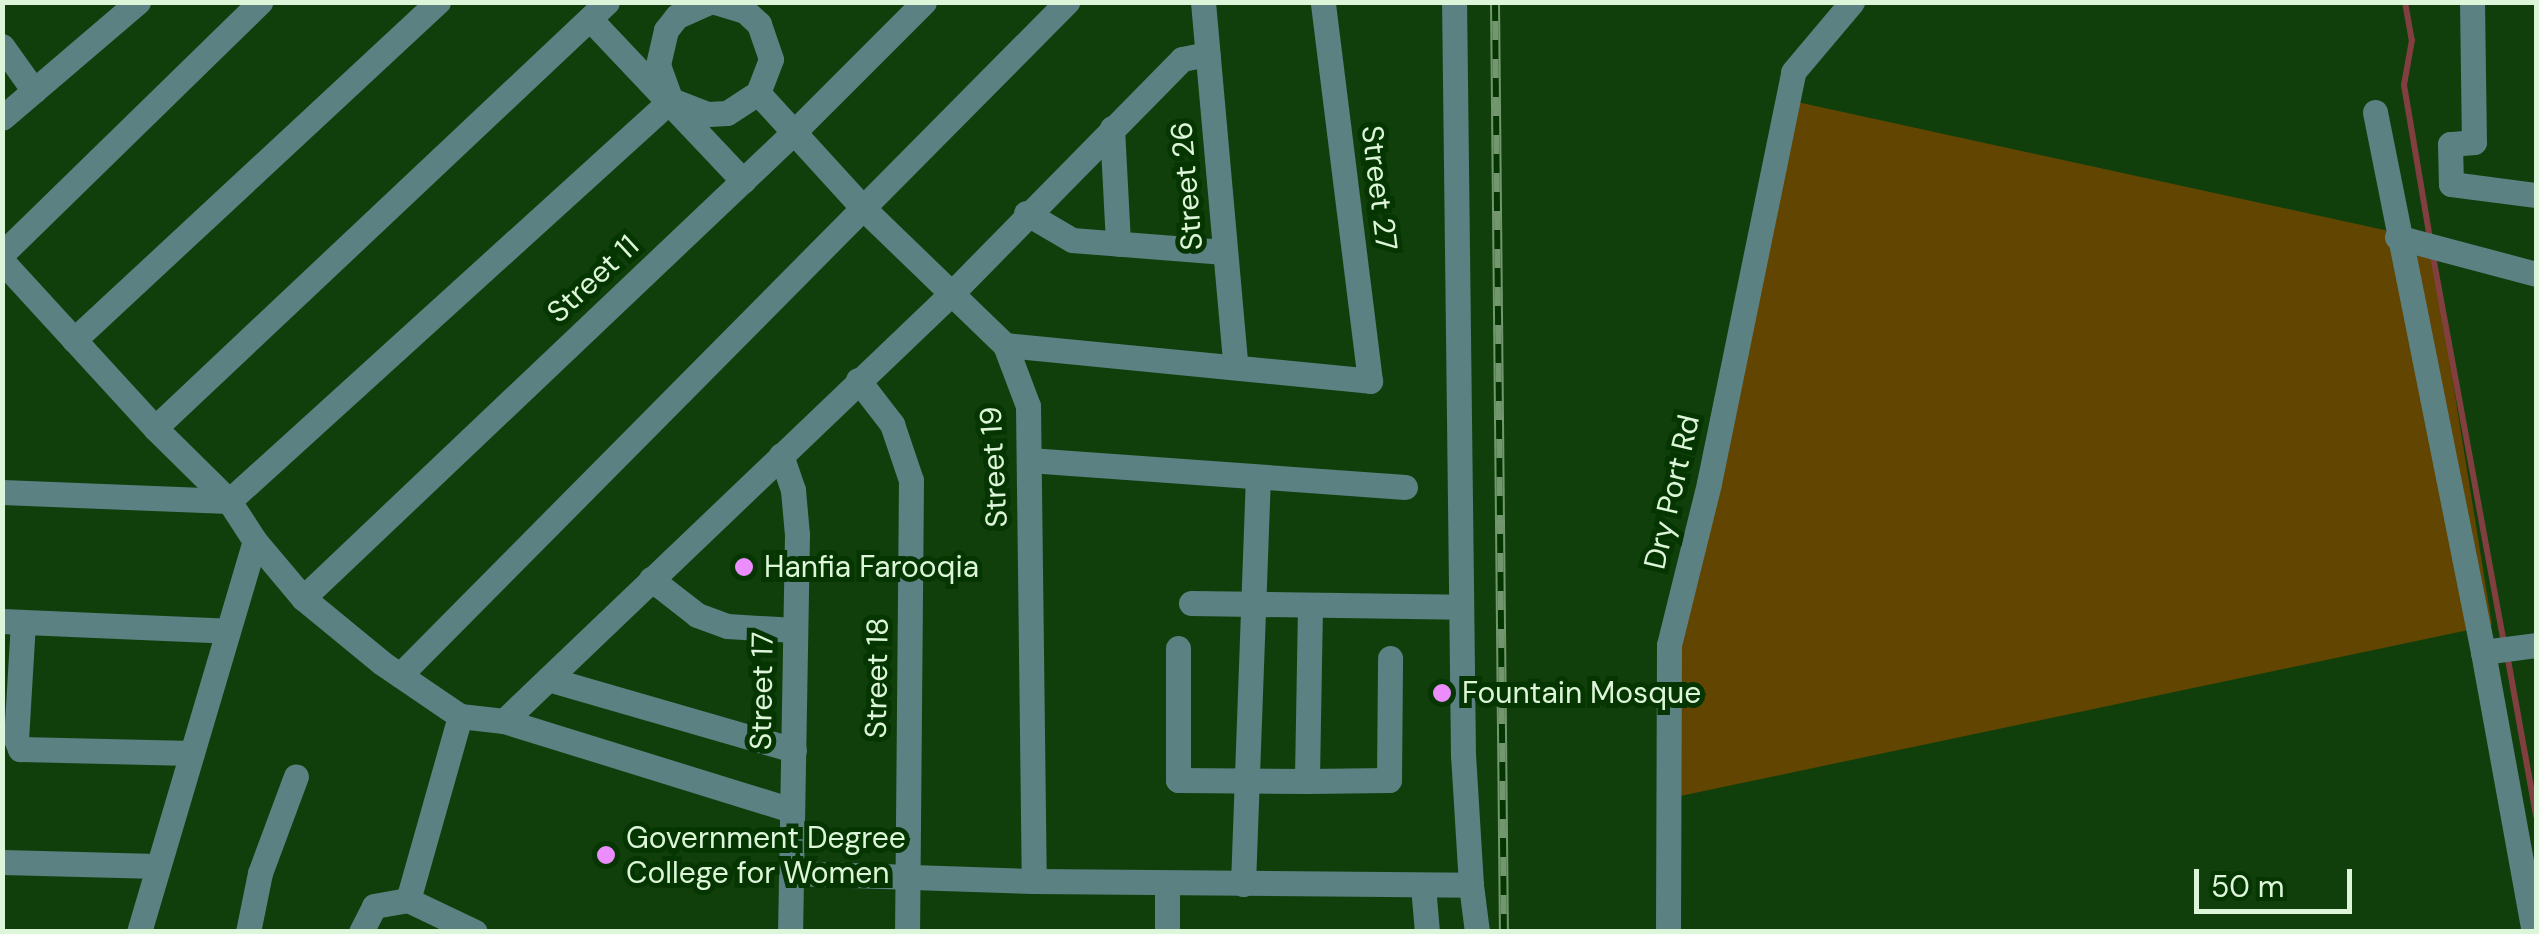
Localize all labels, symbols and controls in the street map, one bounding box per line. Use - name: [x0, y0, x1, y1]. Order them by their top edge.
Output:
- street label: Street 26: [1163, 120, 1211, 252]
- street label: Street 27: [1353, 123, 1405, 253]
- street label: Street 11: [540, 228, 646, 330]
- street label: Street 19: [973, 406, 1015, 528]
- street label: Dry Port Rd: [1637, 411, 1707, 573]
- place label: Hanfia Farooqia: [764, 549, 979, 585]
- marker: Hanfia Farooqia: [733, 556, 755, 578]
- street label: Street 18: [858, 617, 896, 739]
- street label: Street 17: [743, 632, 781, 750]
- place label: Fountain Mosque: [1462, 675, 1701, 711]
- marker: Fountain Mosque: [1431, 682, 1453, 704]
- place label: Government Degree College for Women: [626, 820, 906, 890]
- marker: Government Degree College for Women: [595, 844, 617, 866]
- scale bar: [2199, 849, 2356, 911]
- text: 50 m: [2211, 867, 2285, 906]

